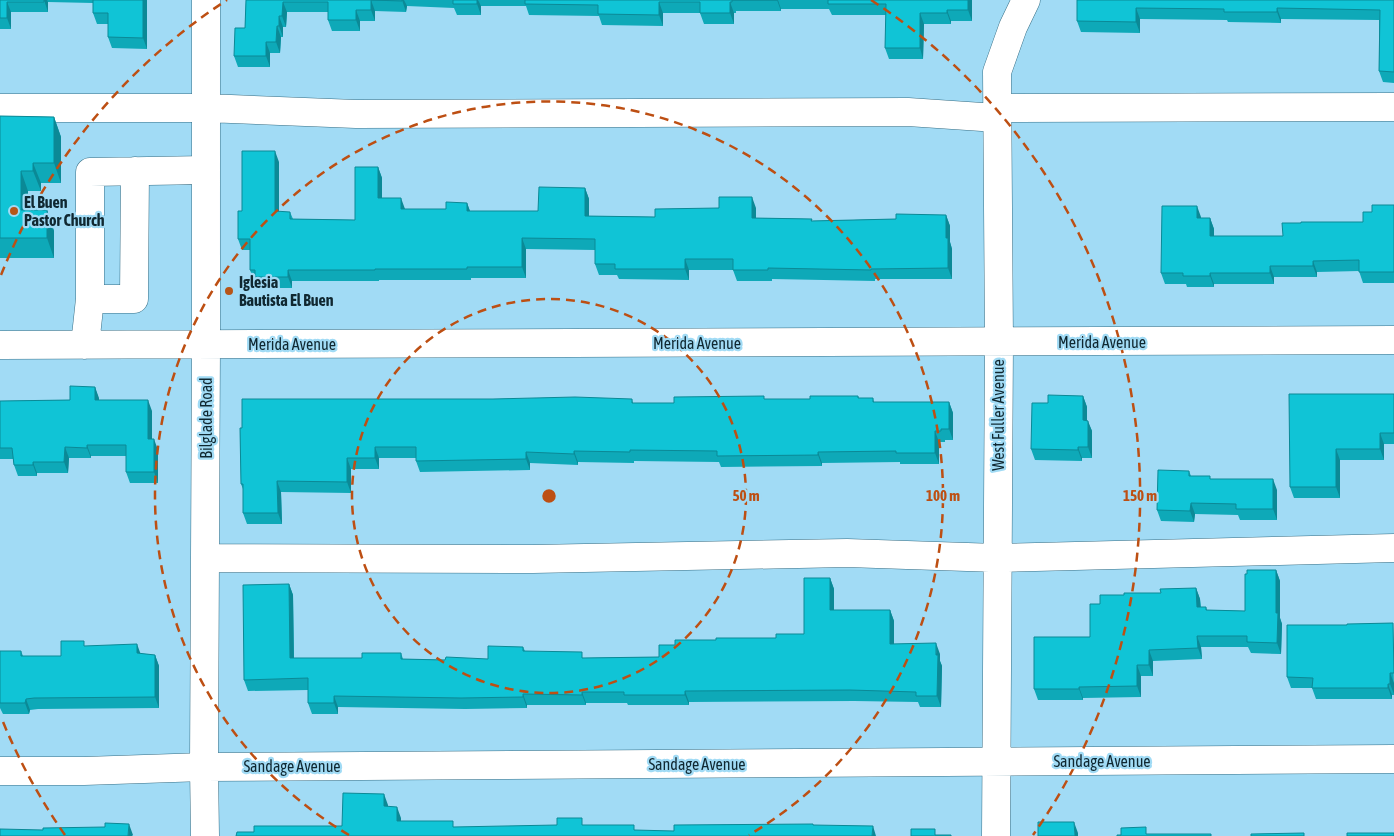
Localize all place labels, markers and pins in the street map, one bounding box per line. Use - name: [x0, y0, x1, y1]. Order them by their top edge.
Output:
- place label: El Buen Pastor Church: [24, 193, 105, 229]
- marker: El Buen Pastor Church: [8, 205, 20, 217]
- place label: Iglesia Bautista El Buen: [239, 273, 334, 309]
- marker: Iglesia Bautista El Buen: [223, 285, 235, 297]
- centre of rings: [540, 487, 558, 505]

